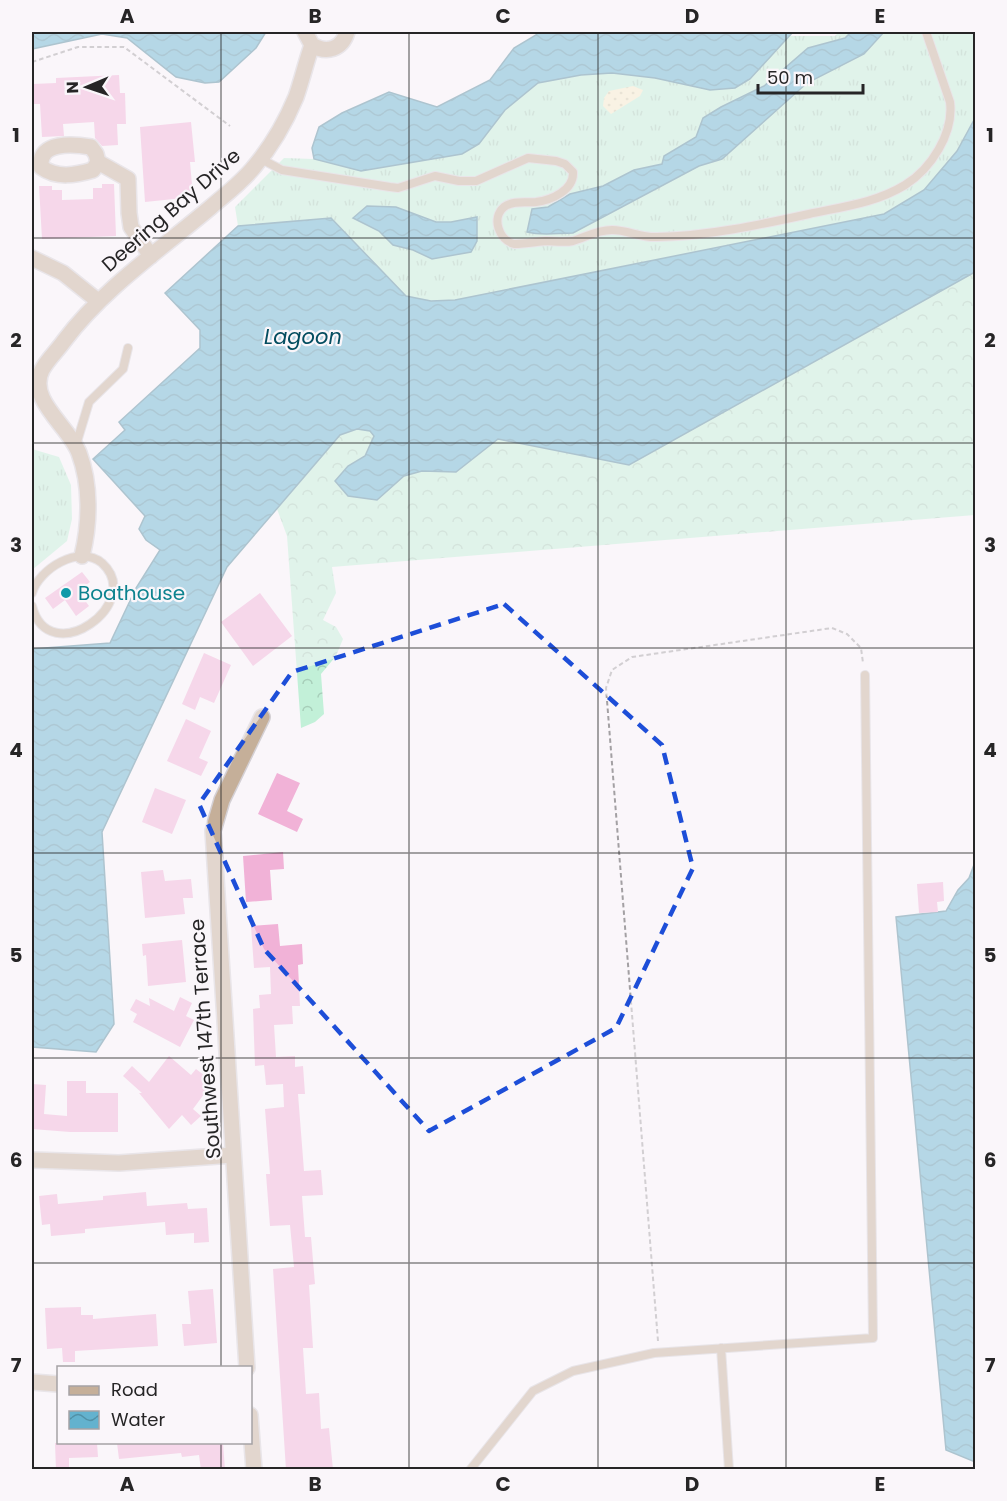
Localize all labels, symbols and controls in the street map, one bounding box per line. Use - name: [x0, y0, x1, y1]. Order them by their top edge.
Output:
- text: A: [120, 2, 135, 30]
- text: B: [308, 2, 322, 30]
- text: C: [495, 2, 511, 30]
- text: D: [685, 2, 699, 30]
- text: E: [875, 2, 885, 30]
- north arrow: [57, 57, 117, 117]
- scale bar: [758, 57, 863, 95]
- text: 50 m: [767, 65, 813, 90]
- text: N: [61, 81, 84, 94]
- text: 1: [12, 121, 20, 149]
- text: 1: [986, 121, 994, 149]
- street label: Deering Bay Drive: [96, 142, 246, 278]
- water label: Lagoon: [264, 322, 342, 351]
- text: 2: [10, 326, 22, 354]
- text: 2: [984, 326, 996, 354]
- text: 3: [10, 531, 22, 559]
- text: 3: [984, 531, 996, 559]
- place label: Boathouse: [78, 579, 185, 607]
- marker: Boathouse: [59, 586, 73, 600]
- text: 4: [9, 736, 23, 764]
- text: 4: [983, 736, 997, 764]
- street label: Southwest 147th Terrace: [183, 918, 227, 1160]
- text: 5: [10, 941, 23, 969]
- text: 5: [984, 941, 997, 969]
- text: 6: [10, 1146, 22, 1174]
- text: 6: [984, 1146, 996, 1174]
- text: 7: [11, 1351, 22, 1379]
- text: 7: [985, 1351, 996, 1379]
- legend: [57, 1366, 252, 1444]
- text: Road: [111, 1377, 158, 1402]
- text: Water: [111, 1407, 165, 1432]
- text: A: [120, 1470, 135, 1498]
- text: B: [308, 1470, 322, 1498]
- text: C: [495, 1470, 511, 1498]
- text: D: [685, 1470, 699, 1498]
- text: E: [875, 1470, 885, 1498]

